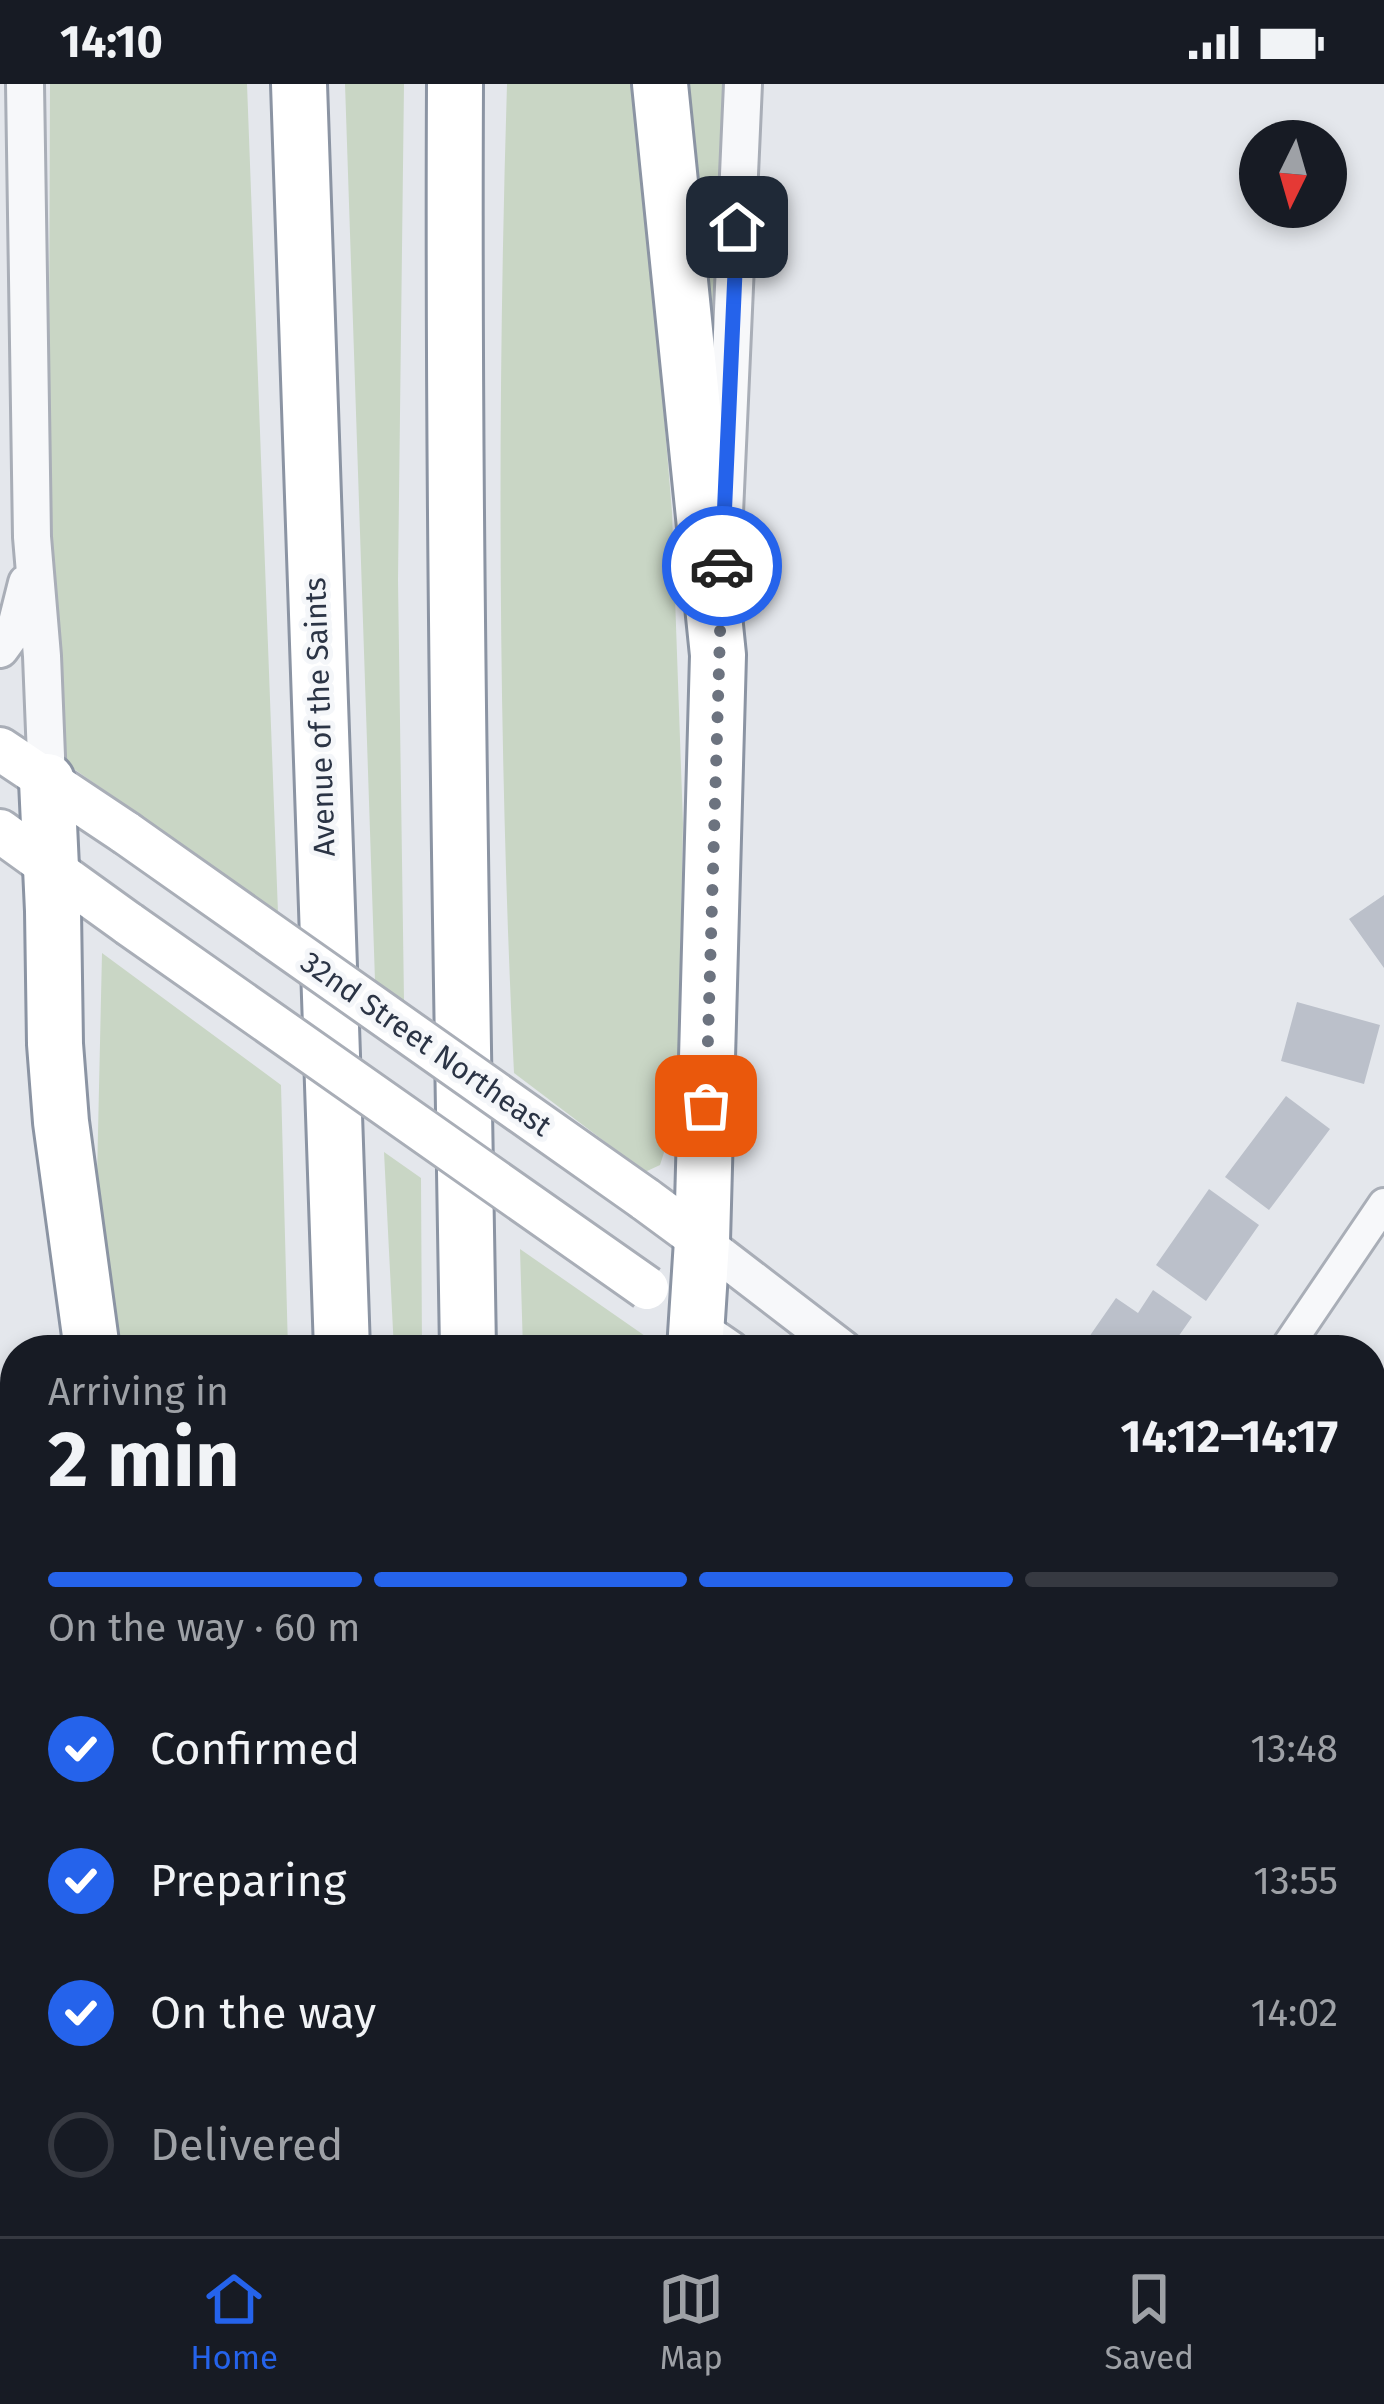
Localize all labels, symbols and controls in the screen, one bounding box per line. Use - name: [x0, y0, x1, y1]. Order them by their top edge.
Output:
- text: 14:10: [60, 15, 163, 69]
- north arrow: [1239, 120, 1347, 228]
- map controls: [1239, 120, 1347, 228]
- pin: [686, 176, 788, 278]
- icon: home: [704, 194, 770, 260]
- courier: [662, 506, 782, 626]
- icon: car: [689, 533, 755, 599]
- street label: Avenue of the Saints: [297, 577, 343, 857]
- street label: 32nd Street Northeast: [294, 944, 558, 1144]
- pin: [655, 1055, 757, 1157]
- icon: bag: [673, 1073, 739, 1139]
- text: Arriving in: [48, 1369, 229, 1415]
- text: 14:12–14:17: [1121, 1410, 1338, 1464]
- text: 2 min: [48, 1413, 240, 1507]
- text: On the way · 60 m: [48, 1605, 360, 1651]
- icon: check: [48, 1716, 114, 1782]
- text: Confirmed: [150, 1722, 360, 1776]
- text: 13:48: [1250, 1726, 1338, 1772]
- icon: check: [48, 1848, 114, 1914]
- text: Preparing: [150, 1854, 346, 1908]
- text: 13:55: [1253, 1858, 1338, 1904]
- icon: check: [48, 1980, 114, 2046]
- text: On the way: [150, 1986, 376, 2040]
- text: 14:02: [1250, 1990, 1338, 2036]
- text: Delivered: [150, 2118, 343, 2172]
- tab: Home: [190, 2266, 278, 2378]
- tab: Map: [658, 2266, 724, 2378]
- tab: Saved: [1105, 2266, 1194, 2378]

